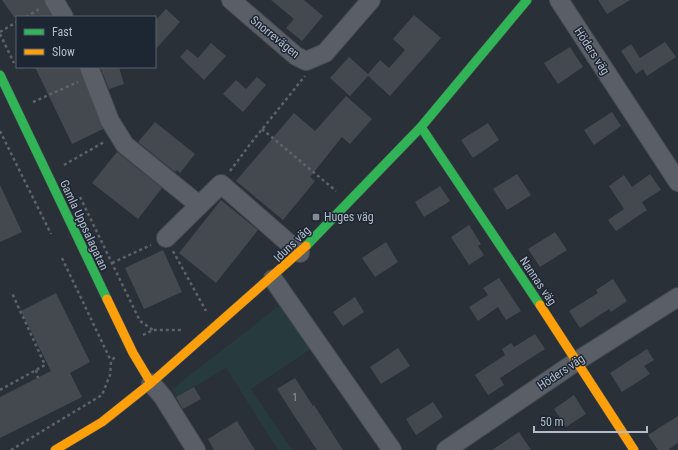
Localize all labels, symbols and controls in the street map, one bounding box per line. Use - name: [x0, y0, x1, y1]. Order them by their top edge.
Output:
- street label: Snorrevägen: [248, 13, 302, 61]
- legend: [16, 16, 156, 68]
- text: Fast: [52, 25, 73, 39]
- street label: Höders väg: [572, 25, 613, 77]
- text: Slow: [52, 45, 75, 59]
- street label: Gamla Uppsalagatan: [57, 178, 111, 273]
- place label: Huges väg: [324, 210, 374, 224]
- marker: Huges väg: [311, 212, 321, 222]
- street label: Iduns väg: [271, 223, 313, 265]
- street label: Nannas väg: [517, 254, 559, 308]
- street label: Höders väg: [535, 351, 587, 393]
- house number: 1: [293, 392, 297, 403]
- scale bar: [534, 408, 647, 434]
- text: 50 m: [540, 415, 564, 429]

